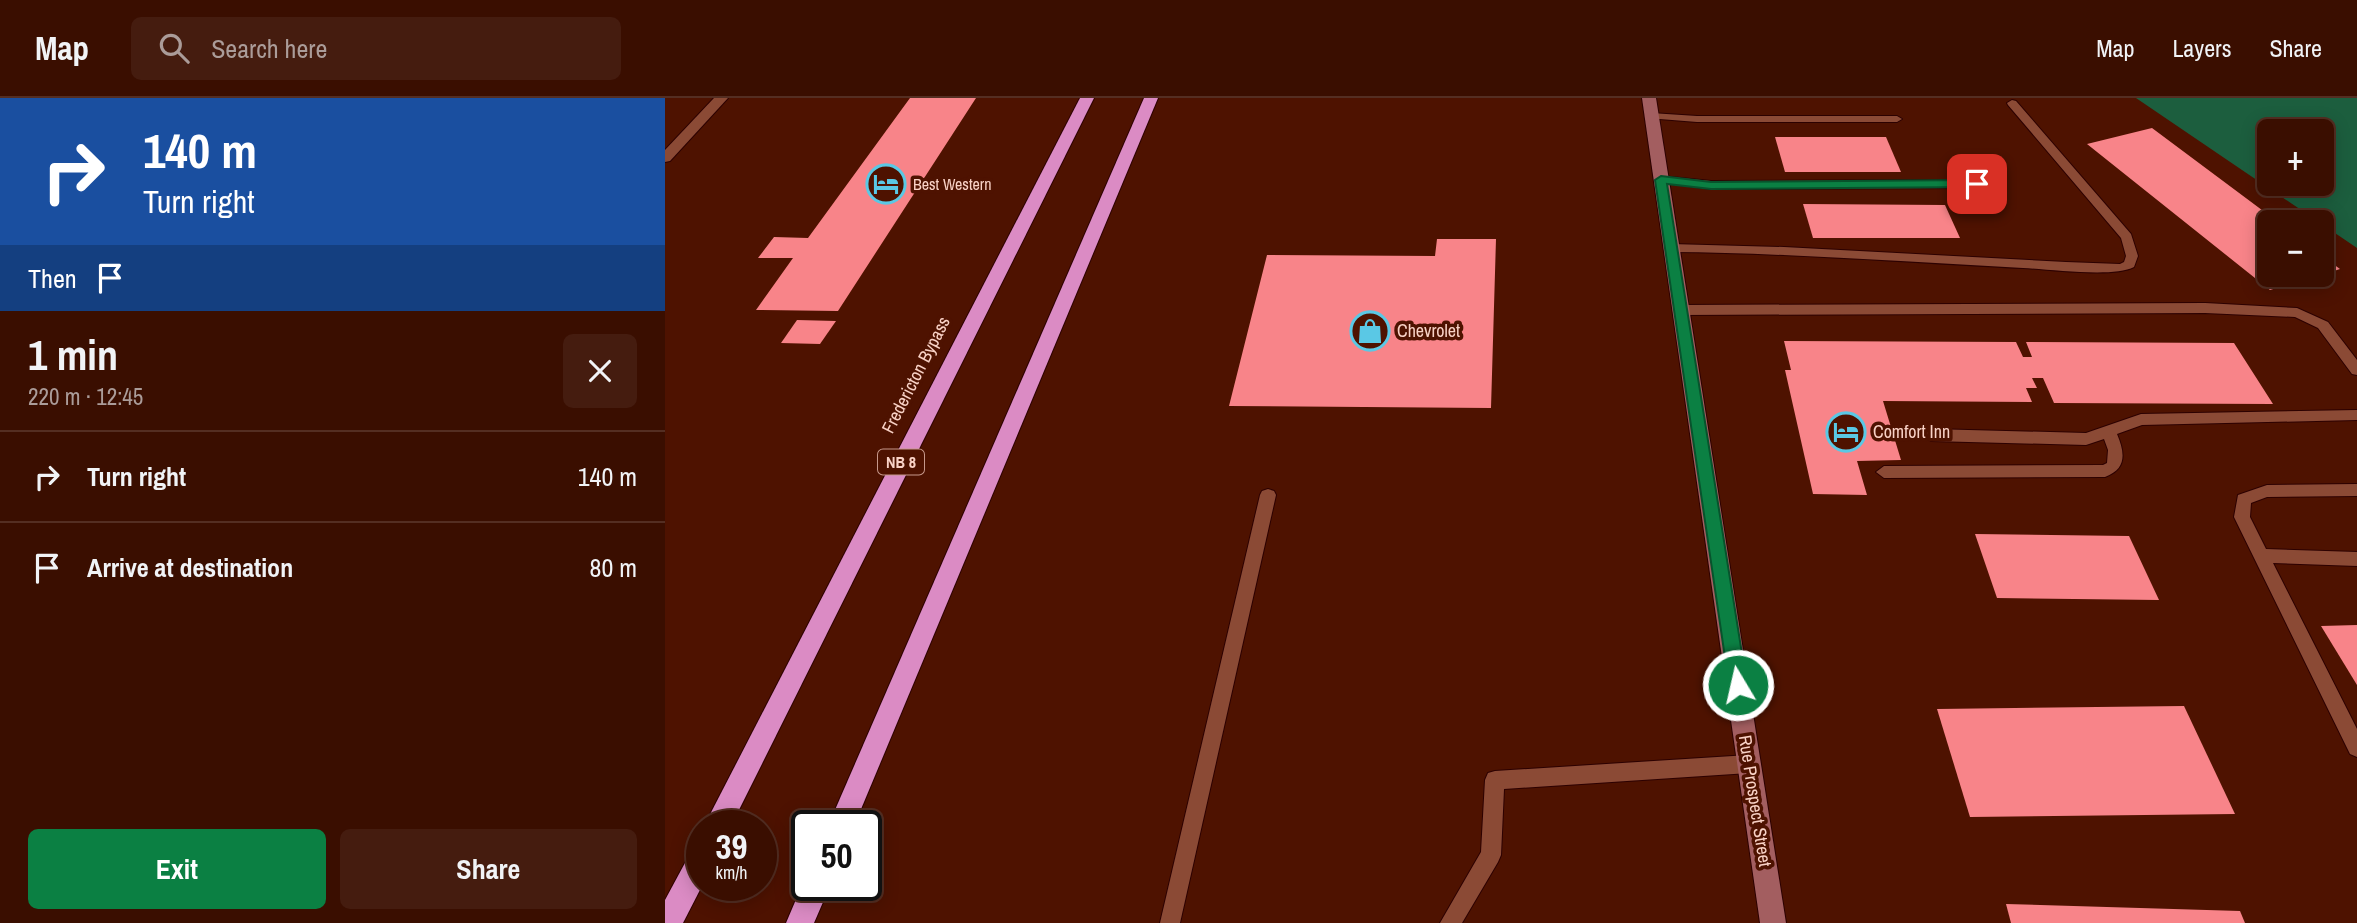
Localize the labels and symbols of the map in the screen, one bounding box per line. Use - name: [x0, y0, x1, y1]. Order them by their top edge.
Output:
- pin: [1947, 154, 2007, 214]
- hotel icon: Best Western: [865, 163, 907, 205]
- place label: Best Western: [913, 173, 992, 195]
- shop icon: Chevrolet: [1349, 310, 1391, 352]
- street label: Fredericton Bypass: [875, 312, 956, 437]
- place label: Chevrolet: [1397, 318, 1460, 343]
- hotel icon: Comfort Inn: [1825, 411, 1867, 453]
- place label: Comfort Inn: [1873, 419, 1950, 444]
- road number: NB 8: [878, 450, 924, 474]
- position arrow: [1701, 648, 1775, 722]
- street label: Rue Prospect Street: [1733, 733, 1778, 869]
- speed limit sign: 50: [791, 810, 882, 901]

